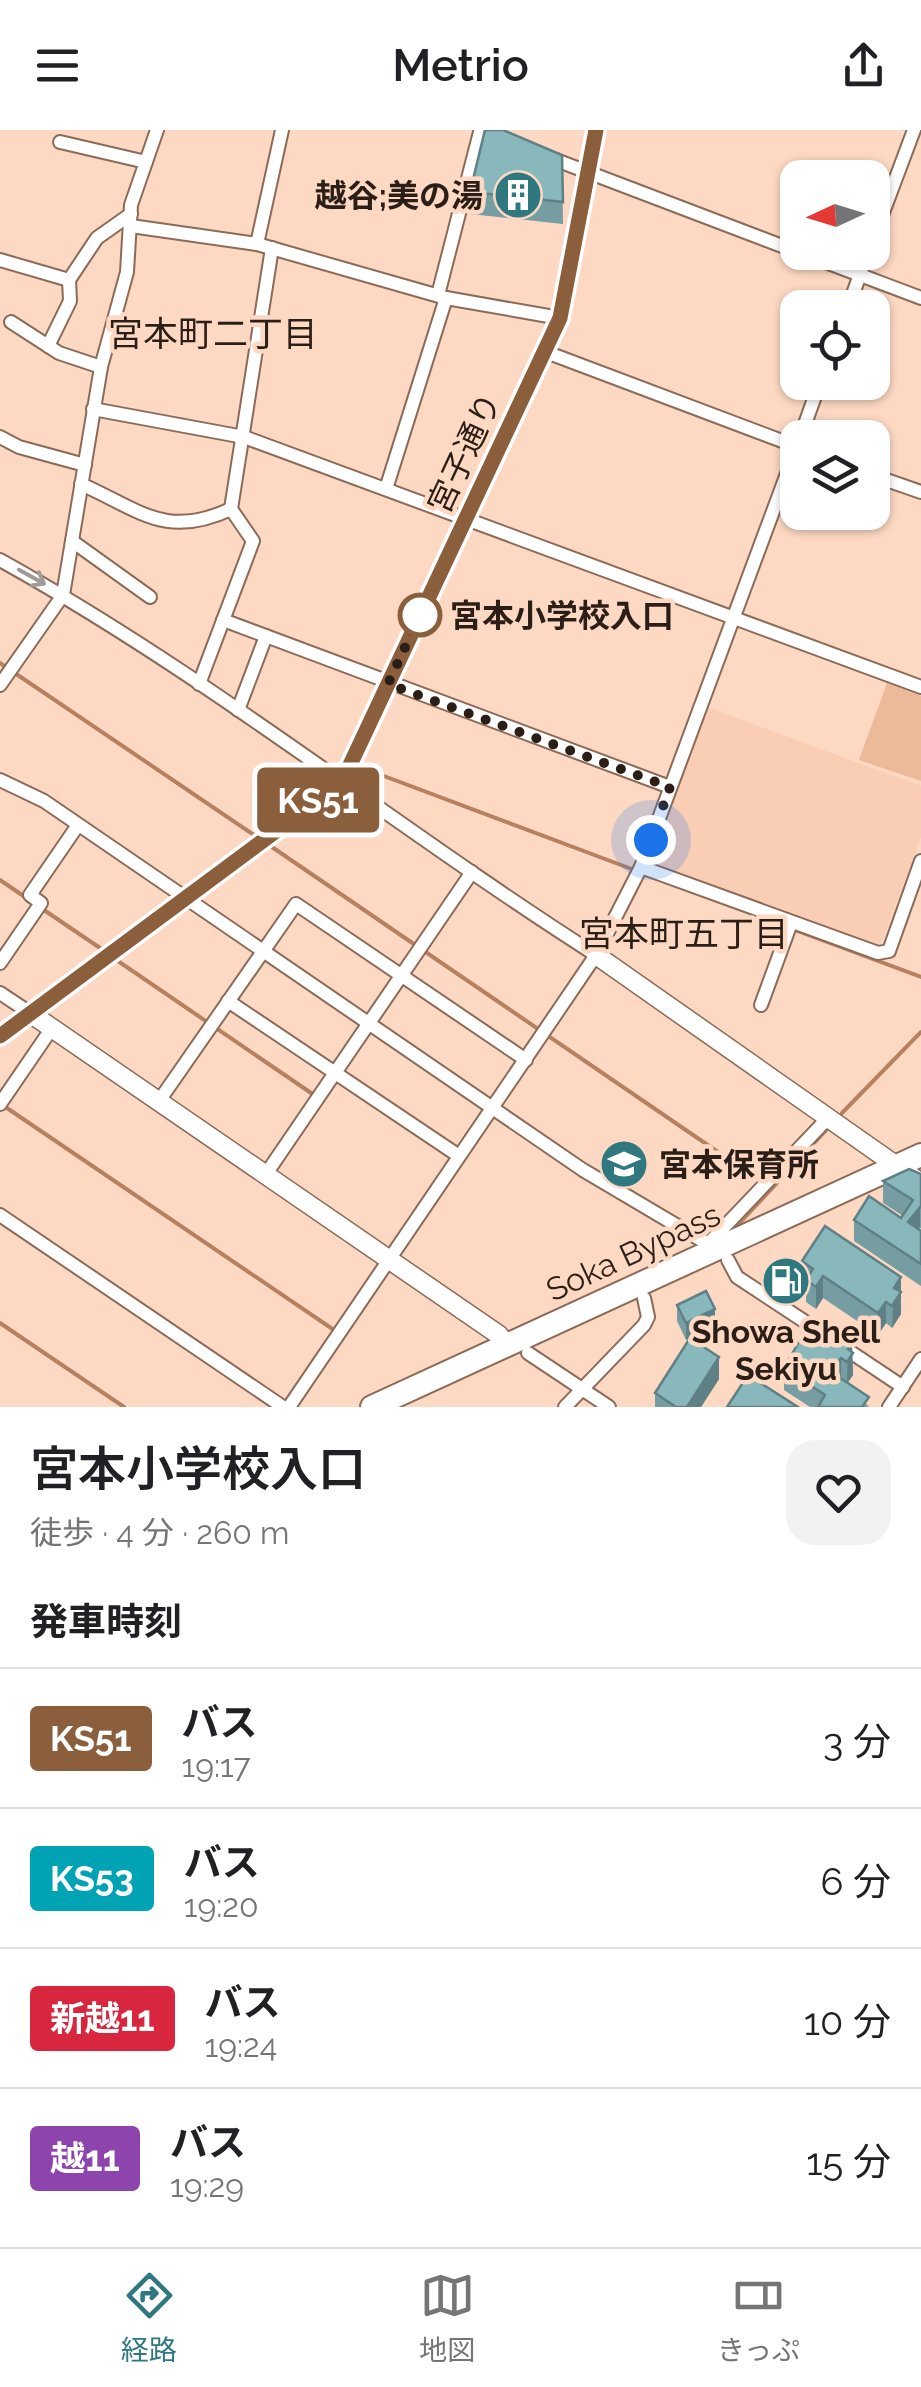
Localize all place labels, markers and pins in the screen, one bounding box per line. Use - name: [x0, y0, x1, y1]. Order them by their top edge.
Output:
- building icon: 越谷;美の湯: [492, 169, 544, 221]
- place label: 越谷;美の湯: [315, 177, 483, 214]
- marker: 宮本小学校入口: [399, 594, 441, 636]
- place label: 宮本小学校入口: [450, 597, 674, 634]
- school or university icon: 宮本保育所: [598, 1138, 650, 1190]
- place label: 宮本保育所: [659, 1146, 819, 1183]
- fuel station icon: Showa Shell Sekiyu: [760, 1255, 812, 1307]
- place label: Showa Shell Sekiyu: [692, 1313, 881, 1387]

